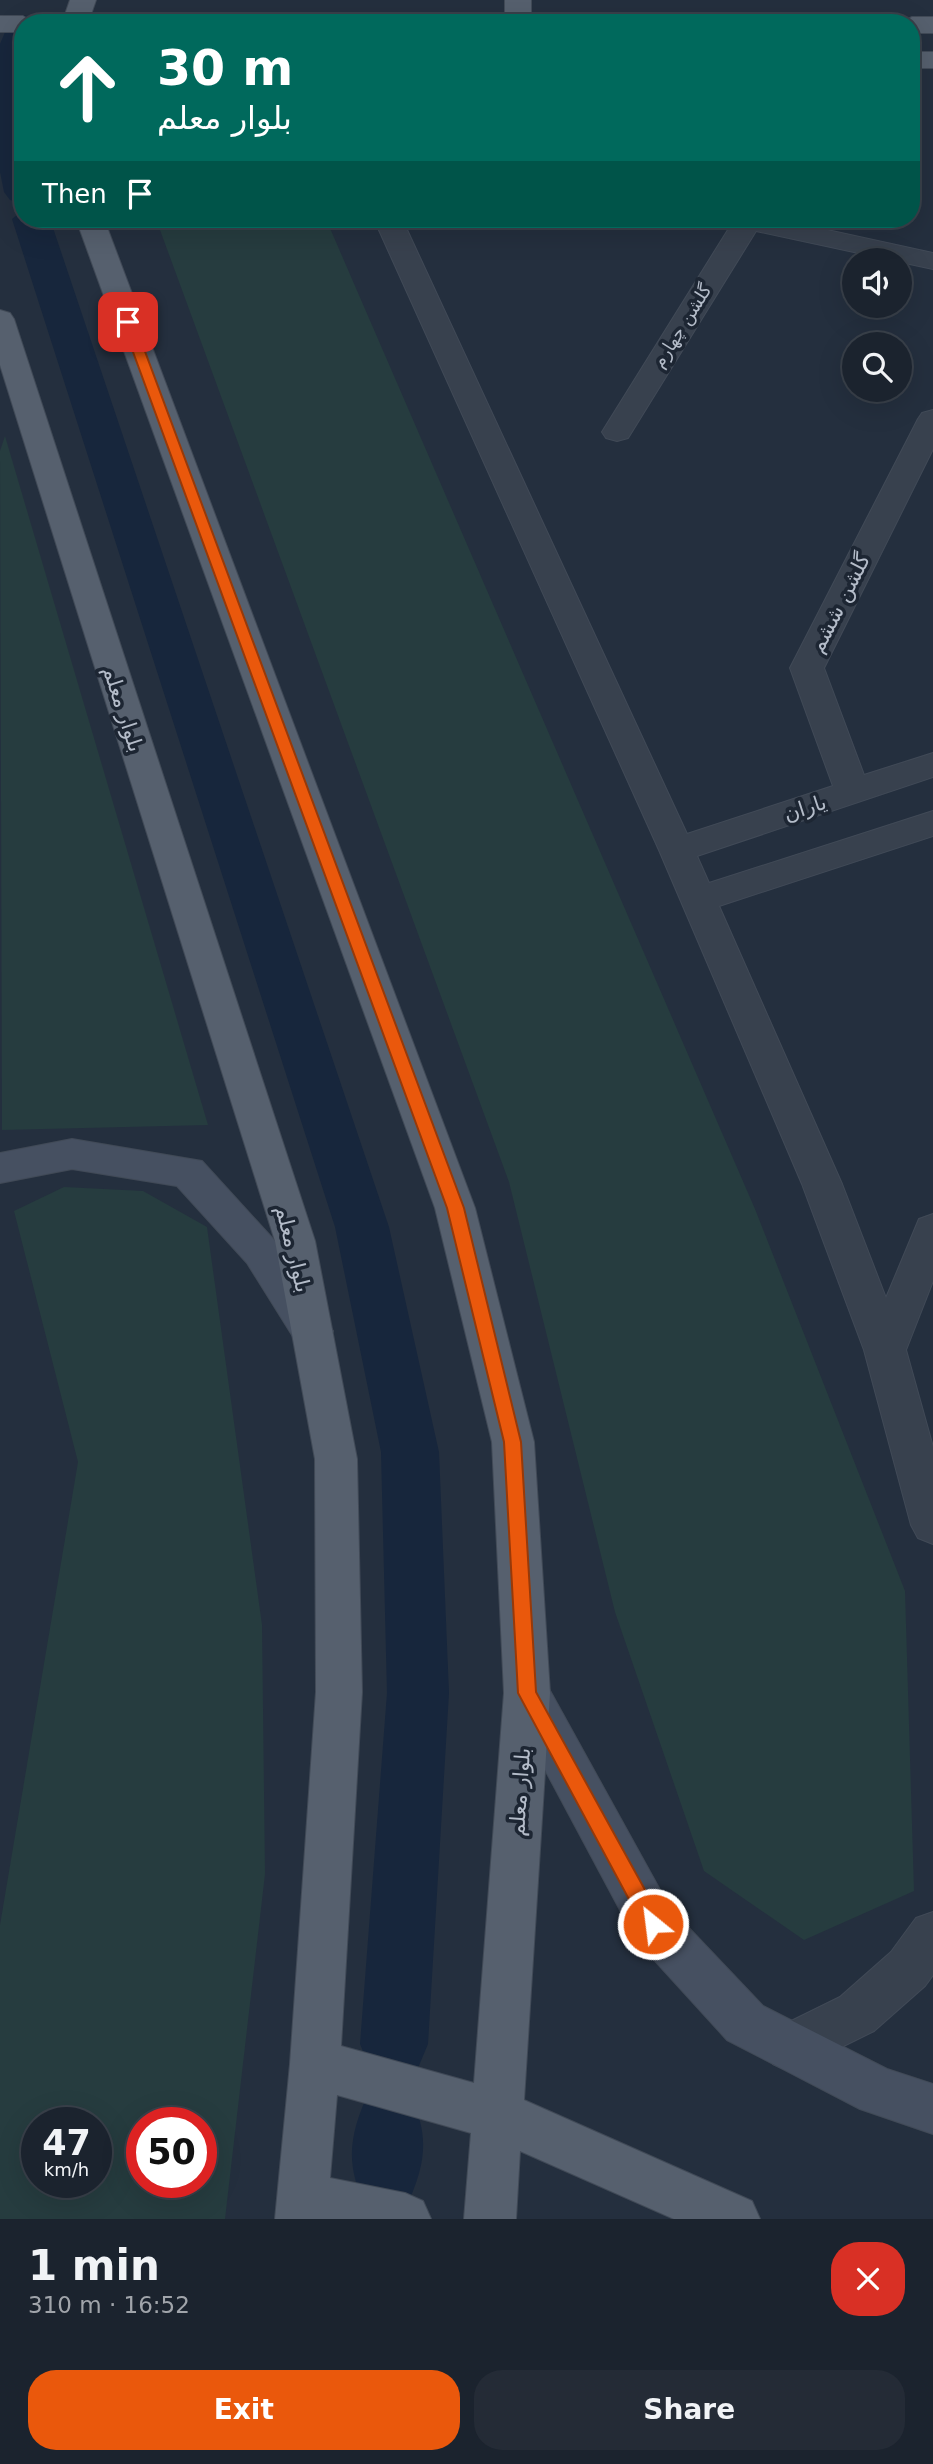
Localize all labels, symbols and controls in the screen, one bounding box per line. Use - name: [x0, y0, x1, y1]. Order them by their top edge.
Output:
- text: 30 m: [157, 40, 293, 97]
- icon: ahead: [42, 42, 133, 133]
- text: بلوار معلم: [157, 99, 292, 137]
- icon: arrive: [121, 175, 159, 213]
- text: Then: [42, 179, 107, 209]
- map controls: [842, 248, 912, 402]
- button: sound: [842, 248, 912, 318]
- street label: گلشن چهارم: [648, 280, 717, 372]
- pin: [98, 292, 158, 352]
- icon: arrive: [109, 303, 147, 341]
- button: search: [842, 332, 912, 402]
- street label: گلشن ششم: [805, 549, 876, 657]
- street label: بلوار معلم: [97, 663, 148, 755]
- street label: یاران: [781, 790, 830, 826]
- street label: بلوار معلم: [270, 1203, 315, 1295]
- street label: بلوار معلم: [505, 1747, 536, 1837]
- position arrow: [616, 1887, 690, 1961]
- speed limit sign: 50: [126, 2107, 217, 2198]
- text: 47: [42, 2123, 91, 2163]
- text: km/h: [44, 2159, 89, 2180]
- text: 1 min: [28, 2241, 160, 2290]
- button: close: [831, 2242, 905, 2316]
- text: 310 m · 16:52: [28, 2292, 190, 2318]
- button: Exit: [28, 2370, 460, 2450]
- button: Share: [474, 2370, 905, 2450]

